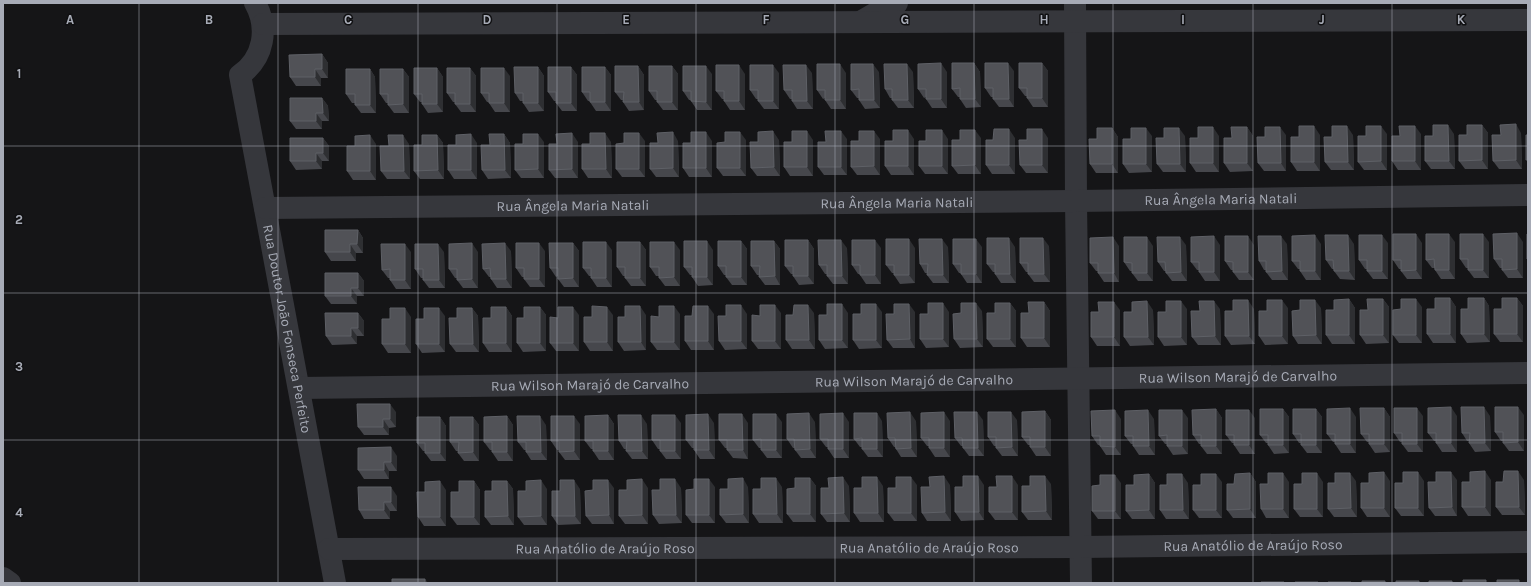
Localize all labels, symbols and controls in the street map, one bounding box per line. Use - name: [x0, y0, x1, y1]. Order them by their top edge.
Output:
- text: A: [66, 12, 74, 27]
- text: B: [205, 12, 213, 27]
- text: C: [344, 12, 352, 27]
- text: D: [483, 12, 492, 27]
- text: E: [622, 12, 630, 27]
- text: F: [762, 12, 770, 27]
- text: G: [901, 12, 909, 27]
- text: H: [1039, 12, 1049, 27]
- text: I: [1181, 12, 1185, 27]
- text: J: [1319, 12, 1325, 27]
- text: K: [1457, 12, 1466, 27]
- text: 1: [17, 66, 21, 81]
- street label: Rua Ângela Maria Natali: [1144, 190, 1298, 209]
- street label: Rua Ângela Maria Natali: [820, 194, 974, 212]
- street label: Rua Ângela Maria Natali: [496, 197, 650, 215]
- text: 2: [15, 212, 23, 227]
- street label: Rua Doutor João Fonseca Perfeito: [259, 223, 315, 435]
- text: 3: [15, 359, 23, 374]
- street label: Rua Wilson Marajó de Carvalho: [1139, 367, 1337, 387]
- street label: Rua Wilson Marajó de Carvalho: [815, 371, 1013, 391]
- street label: Rua Wilson Marajó de Carvalho: [491, 375, 689, 395]
- text: 4: [15, 505, 23, 520]
- street label: Rua Anatólio de Araújo Roso: [1163, 536, 1343, 555]
- street label: Rua Anatólio de Araújo Roso: [839, 539, 1019, 557]
- street label: Rua Anatólio de Araújo Roso: [515, 540, 695, 558]

